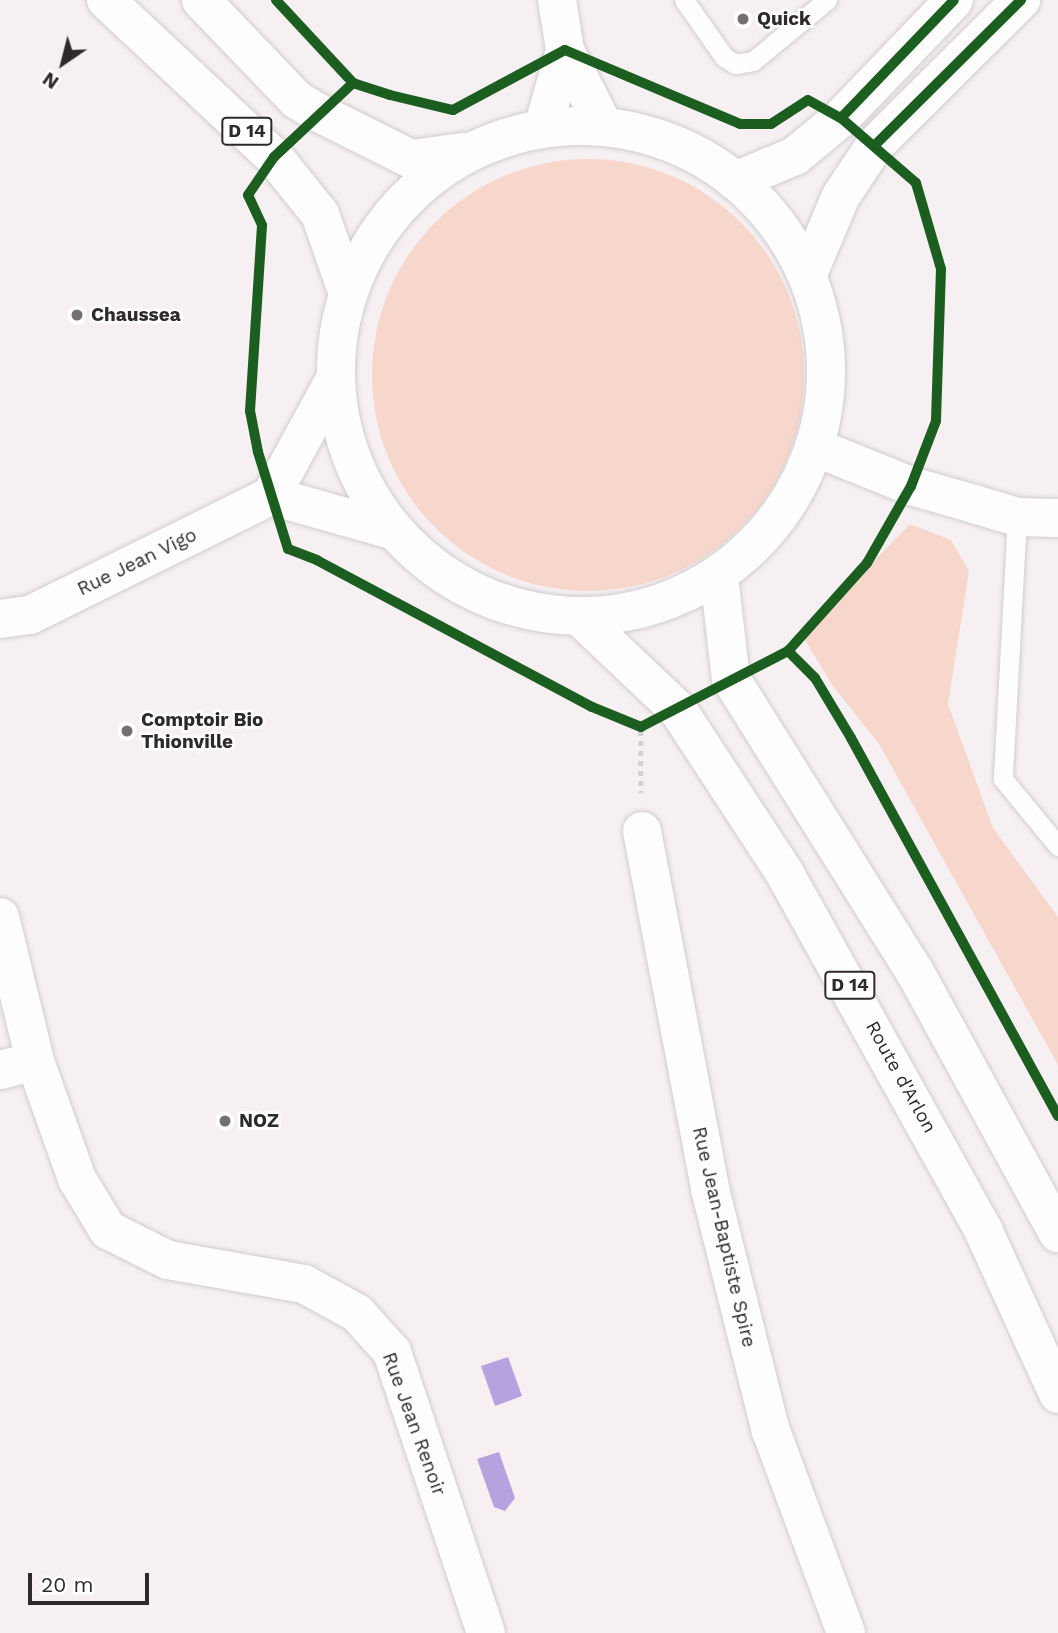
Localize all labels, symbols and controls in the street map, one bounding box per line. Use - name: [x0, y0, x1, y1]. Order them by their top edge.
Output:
- place label: Quick: [757, 8, 811, 30]
- marker: Quick: [735, 11, 751, 27]
- north arrow: [28, 28, 98, 98]
- text: N: [38, 67, 63, 94]
- road number: D 14: [221, 116, 273, 146]
- place label: Chaussea: [91, 304, 181, 326]
- marker: Chaussea: [69, 307, 85, 323]
- street label: Rue Jean Vigo: [73, 523, 201, 601]
- place label: Comptoir Bio Thionville: [141, 709, 264, 753]
- marker: Comptoir Bio Thionville: [119, 723, 135, 739]
- road number: D 14: [824, 970, 876, 1000]
- street label: Route d'Arlon: [861, 1017, 941, 1137]
- place label: NOZ: [239, 1110, 279, 1132]
- marker: NOZ: [217, 1113, 233, 1129]
- street label: Rue Jean-Baptiste Spire: [687, 1124, 761, 1350]
- street label: Rue Jean Renoir: [377, 1349, 451, 1499]
- scale bar: [32, 1560, 152, 1604]
- text: 20 m: [41, 1572, 93, 1597]

